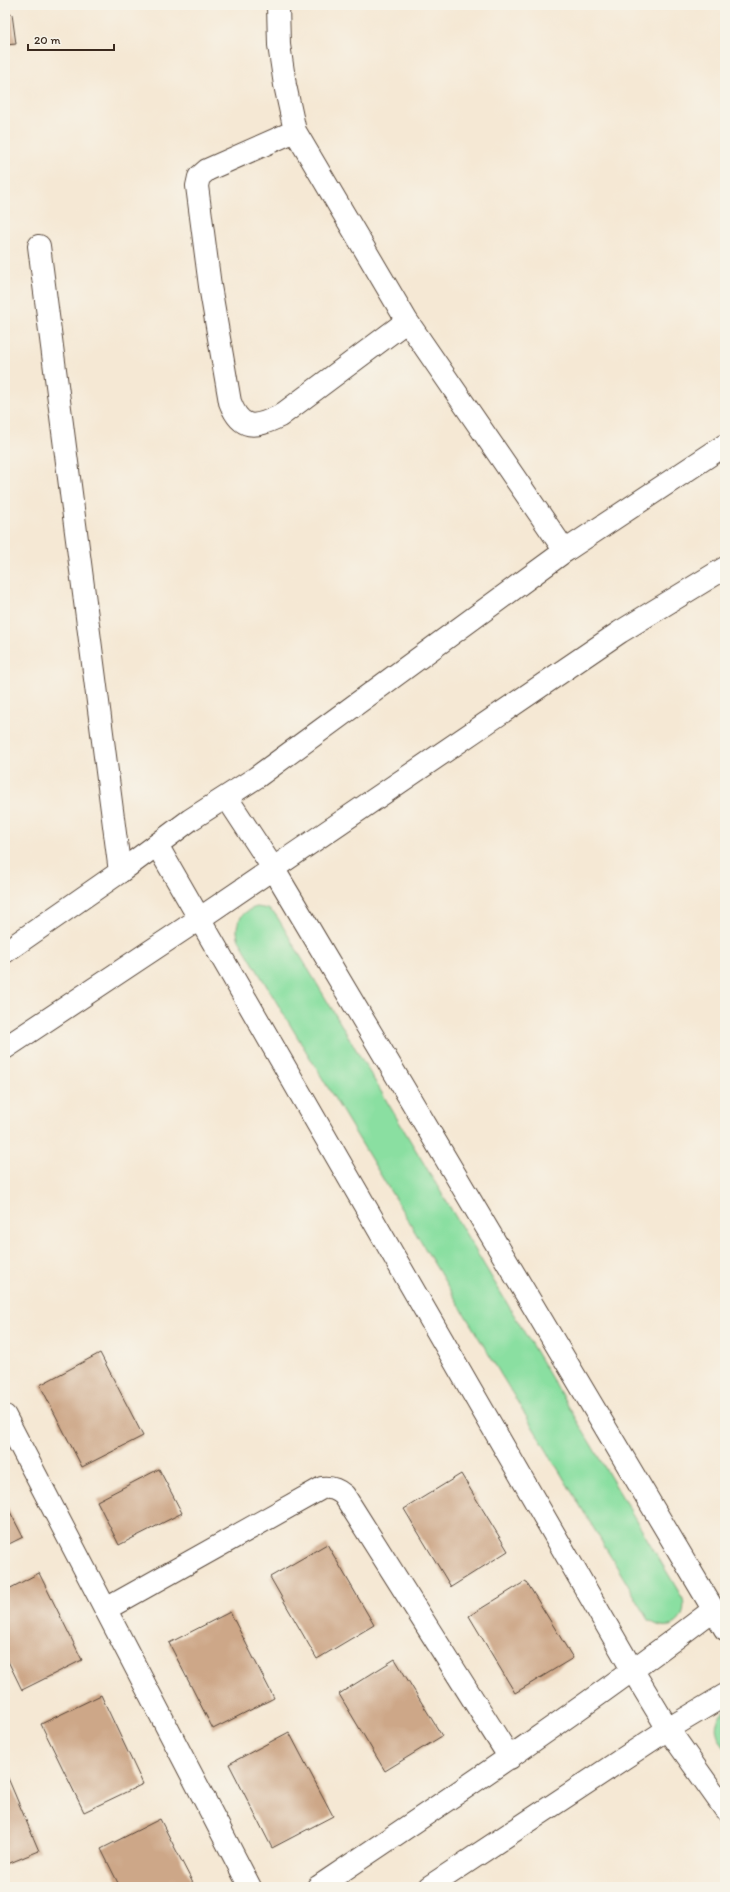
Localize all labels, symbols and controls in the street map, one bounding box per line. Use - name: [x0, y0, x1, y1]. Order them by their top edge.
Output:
- scale bar: [28, 26, 114, 52]
- text: 20 m: [34, 33, 61, 47]

